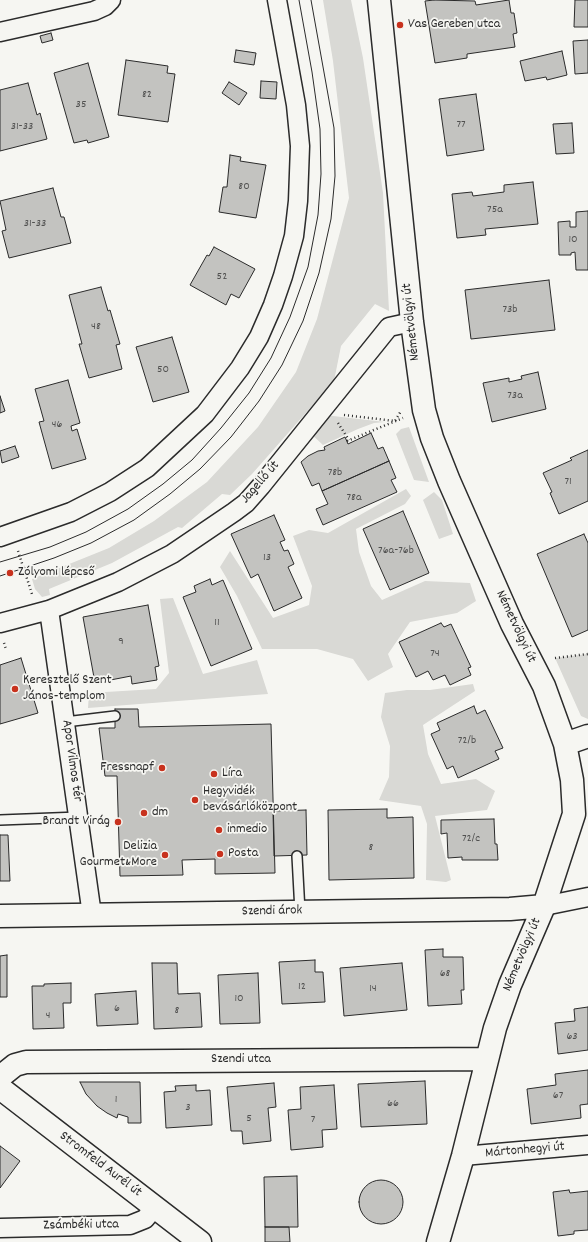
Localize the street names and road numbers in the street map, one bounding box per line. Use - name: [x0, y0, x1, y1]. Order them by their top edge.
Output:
- street label: Németvölgyi út: [400, 282, 424, 362]
- street label: Jagelló út: [238, 458, 284, 508]
- street label: Németvölgyi út: [491, 588, 539, 666]
- street label: Apor Vilmos tér: [57, 719, 85, 803]
- street label: Szendi árok: [242, 903, 302, 921]
- street label: Németvölgyi út: [500, 916, 546, 994]
- street label: Szendi utca: [211, 1052, 271, 1068]
- street label: Stromfeld Aurél út: [55, 1128, 145, 1202]
- street label: Mártonhegyi út: [485, 1139, 565, 1163]
- street label: Zsámbéki utca: [43, 1217, 119, 1235]

